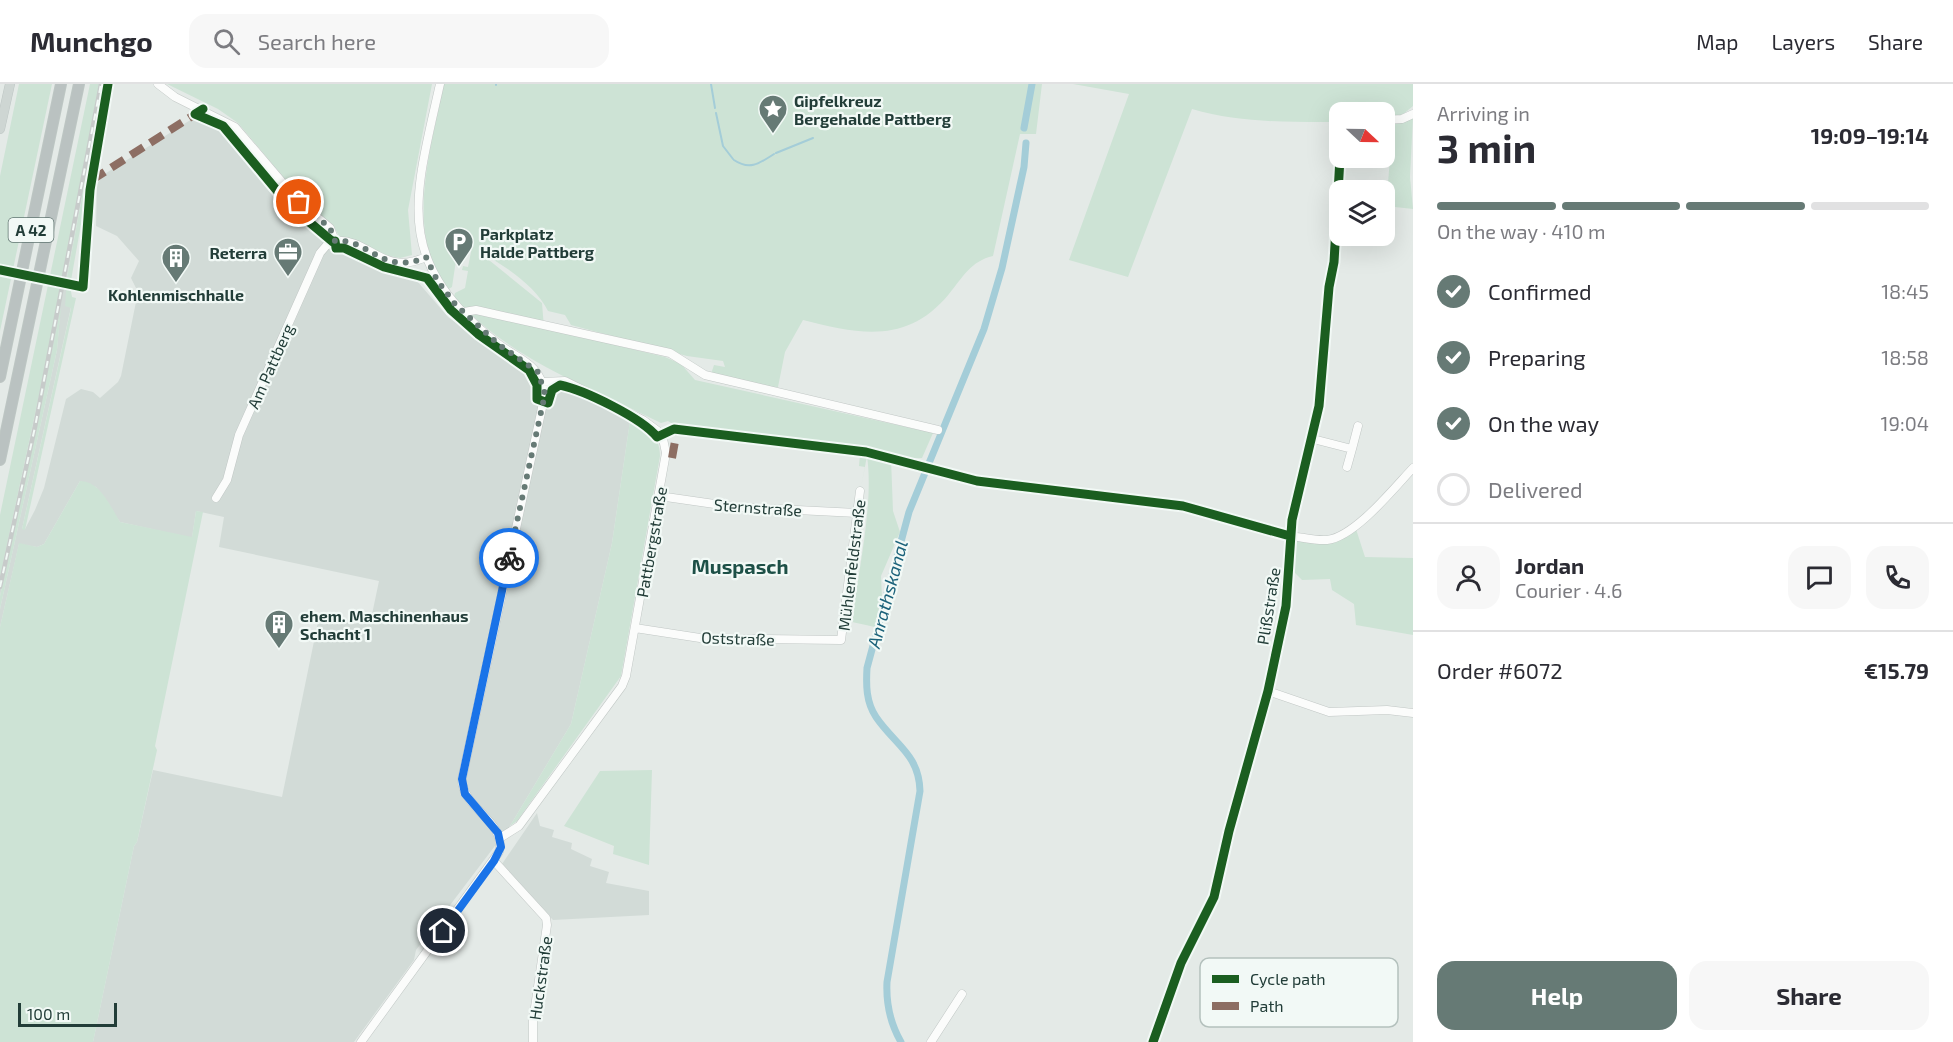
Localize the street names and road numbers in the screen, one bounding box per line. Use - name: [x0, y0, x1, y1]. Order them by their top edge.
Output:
- road number: A 42: [9, 218, 54, 242]
- street label: Am Pattberg: [243, 321, 297, 411]
- street label: Pattbergstraße: [632, 485, 670, 599]
- street label: Sternstraße: [713, 494, 803, 520]
- street label: Mühlenfeldstraße: [834, 498, 868, 632]
- street label: Plißstraße: [1253, 566, 1283, 646]
- street label: Oststraße: [701, 627, 775, 649]
- street label: Huckstraße: [525, 935, 555, 1021]

